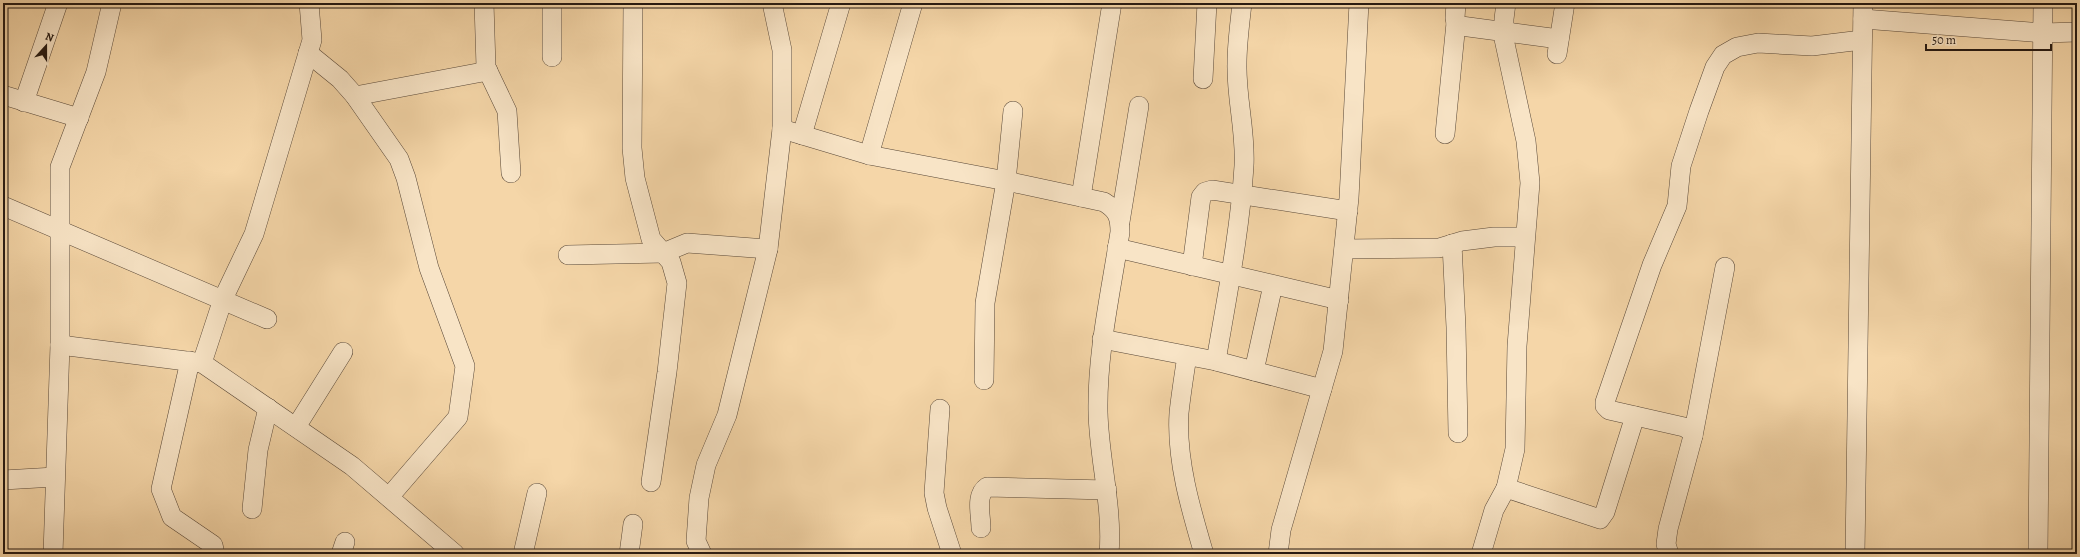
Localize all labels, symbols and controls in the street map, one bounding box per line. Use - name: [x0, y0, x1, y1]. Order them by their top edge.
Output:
- north arrow: [26, 26, 66, 66]
- scale bar: [1926, 26, 2051, 52]
- text: N: [43, 29, 56, 46]
- text: 50 m: [1932, 32, 1956, 48]

